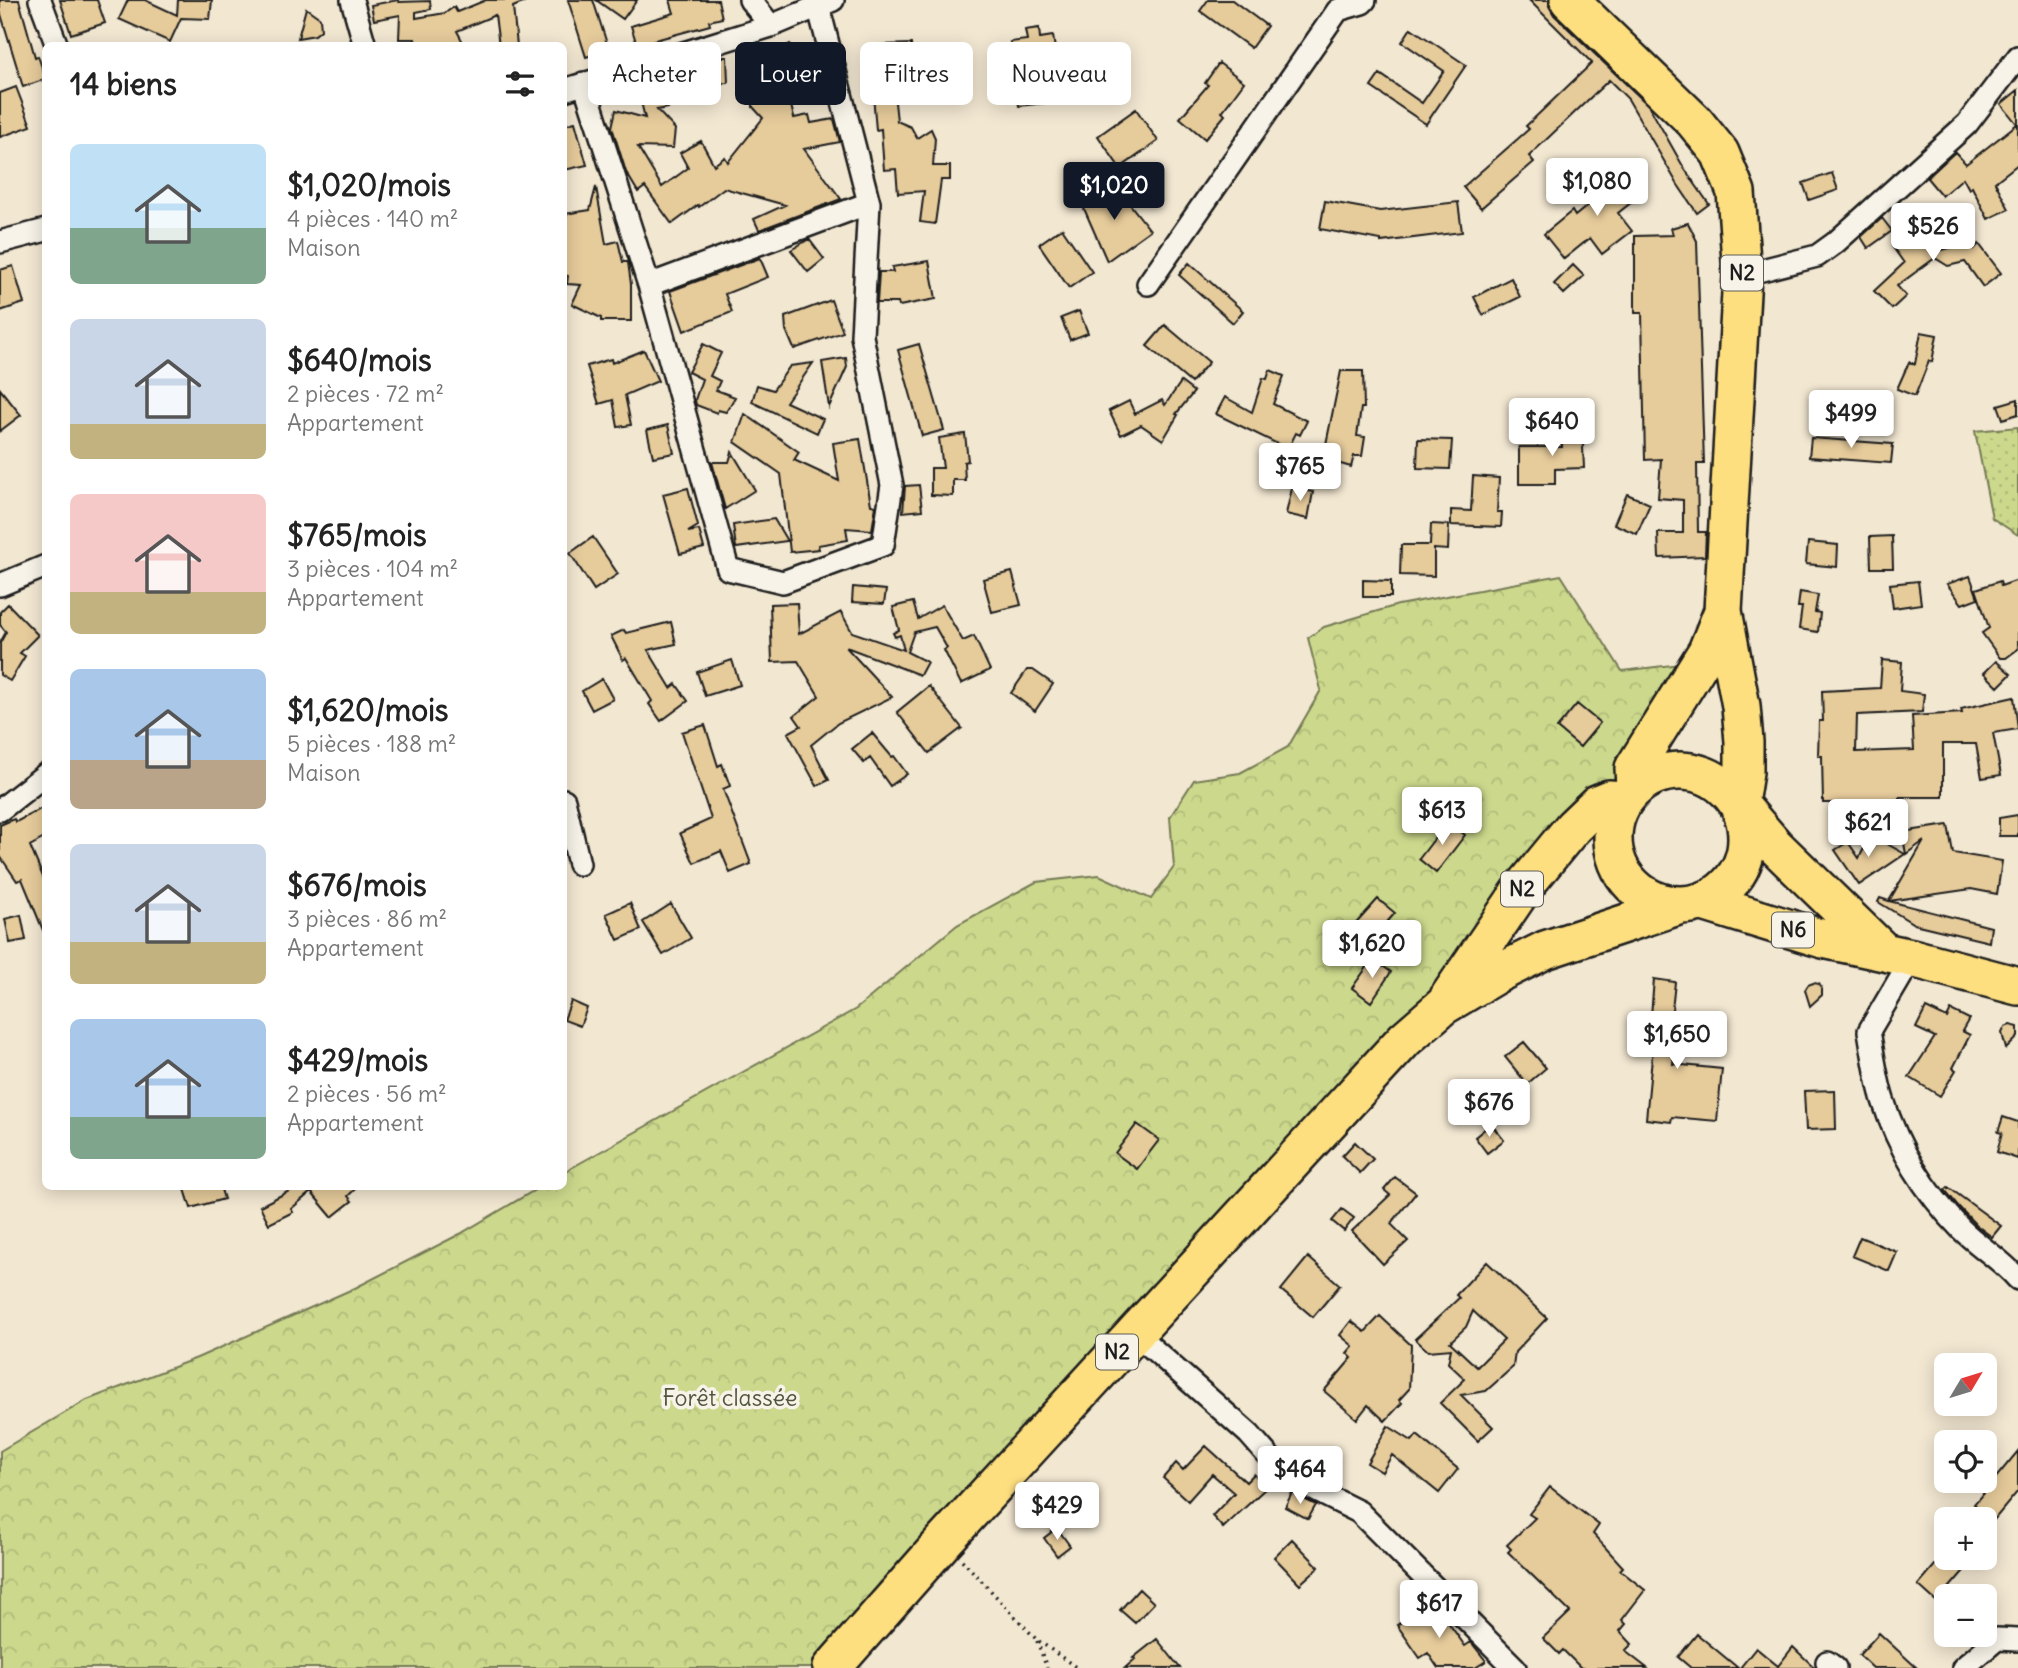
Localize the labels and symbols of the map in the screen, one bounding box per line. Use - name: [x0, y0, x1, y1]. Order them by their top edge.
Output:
- pin: $1,080: [1540, 158, 1654, 218]
- pin: $1,020: [1057, 162, 1171, 222]
- pin: $526: [1892, 204, 1974, 263]
- road number: N2: [1721, 256, 1763, 290]
- pin: $499: [1810, 391, 1892, 450]
- pin: $640: [1511, 398, 1593, 458]
- pin: $765: [1259, 444, 1341, 503]
- pin: $613: [1401, 788, 1483, 847]
- pin: $621: [1827, 800, 1909, 859]
- road number: N2: [1501, 872, 1543, 906]
- road number: N6: [1772, 912, 1814, 948]
- pin: $1,620: [1315, 920, 1429, 980]
- pin: $1,650: [1620, 1012, 1734, 1071]
- pin: $676: [1448, 1080, 1530, 1139]
- road number: N2: [1096, 1334, 1138, 1370]
- north arrow: [1934, 1353, 1997, 1416]
- park label: Forêt classée: [663, 1383, 797, 1412]
- pin: $464: [1259, 1446, 1341, 1506]
- pin: $429: [1016, 1482, 1098, 1542]
- pin: $617: [1398, 1580, 1480, 1640]

